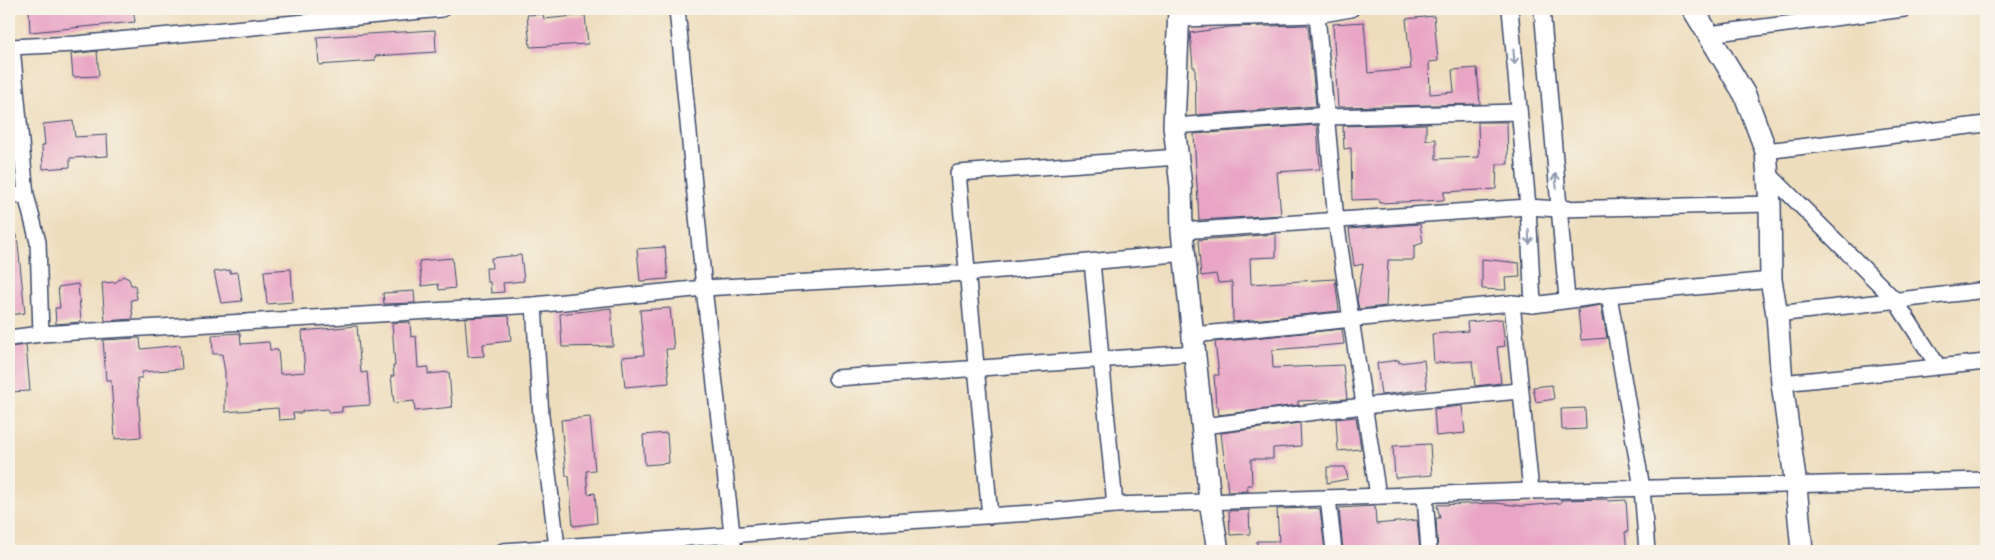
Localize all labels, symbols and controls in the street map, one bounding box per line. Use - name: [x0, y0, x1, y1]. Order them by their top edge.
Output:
- one-way arrow: [1509, 49, 1519, 65]
- one-way arrow: [1551, 173, 1561, 189]
- one-way arrow: [1525, 228, 1534, 244]

